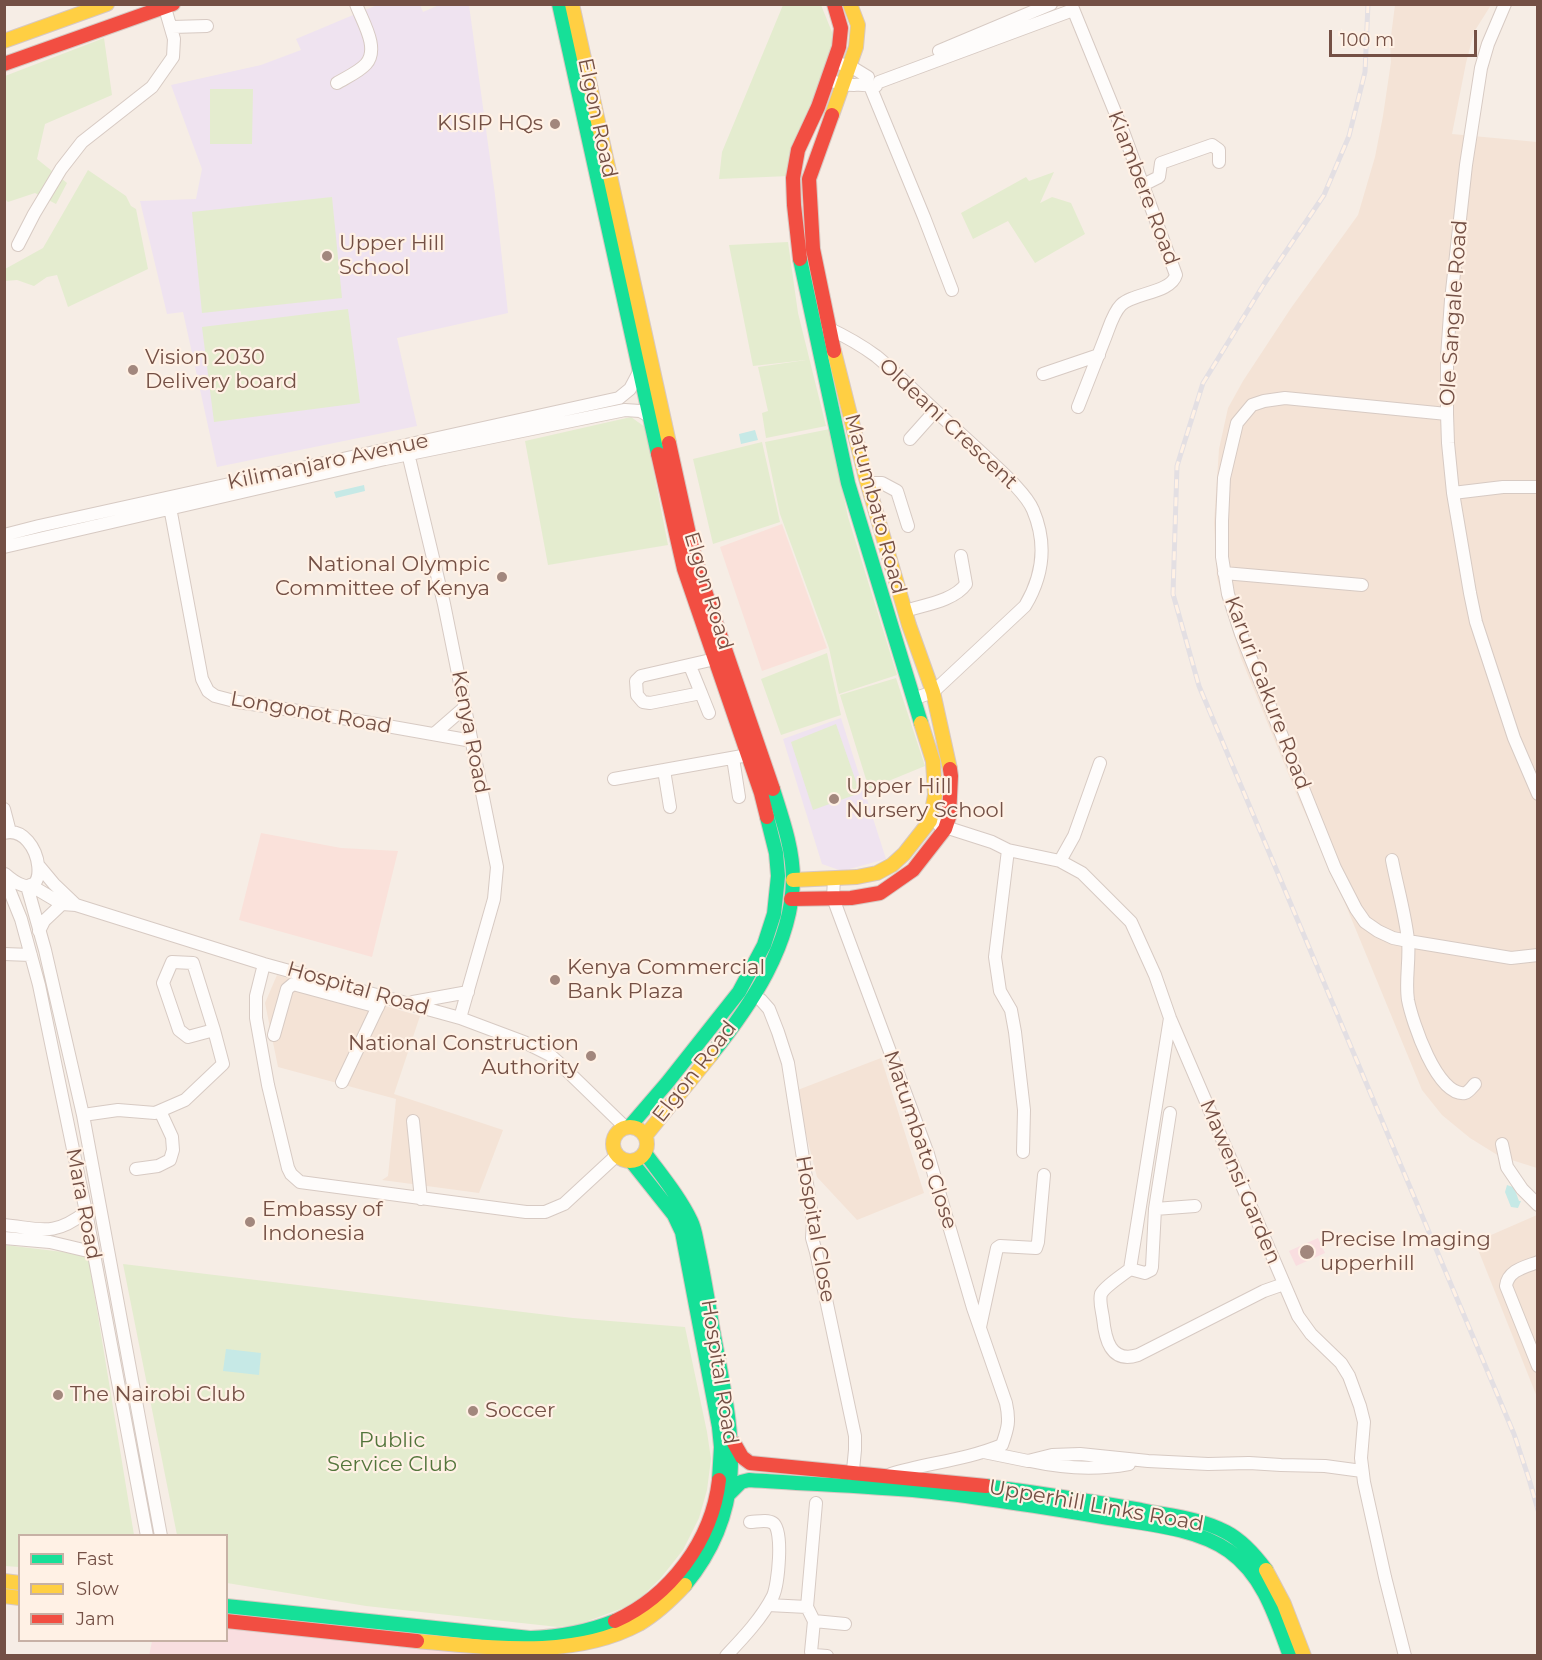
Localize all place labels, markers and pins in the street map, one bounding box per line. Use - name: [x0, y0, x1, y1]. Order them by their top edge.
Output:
- place label: KISIP HQs: [437, 111, 543, 137]
- marker: KISIP HQs: [548, 117, 562, 131]
- place label: Upper Hill School: [339, 231, 445, 281]
- marker: Upper Hill School: [320, 249, 334, 263]
- place label: Vision 2030 Delivery board: [145, 345, 297, 395]
- marker: Vision 2030 Delivery board: [126, 363, 140, 377]
- place label: National Olympic Committee of Kenya: [275, 552, 490, 602]
- marker: National Olympic Committee of Kenya: [495, 570, 509, 584]
- place label: Upper Hill Nursery School: [846, 774, 1004, 824]
- marker: Upper Hill Nursery School: [827, 792, 841, 806]
- place label: Kenya Commercial Bank Plaza: [567, 955, 765, 1005]
- marker: Kenya Commercial Bank Plaza: [548, 973, 562, 987]
- place label: National Construction Authority: [348, 1031, 579, 1081]
- marker: National Construction Authority: [584, 1049, 598, 1063]
- place label: Embassy of Indonesia: [262, 1197, 383, 1247]
- marker: Embassy of Indonesia: [243, 1215, 257, 1229]
- place label: Precise Imaging upperhill: [1320, 1227, 1491, 1277]
- marker: Precise Imaging upperhill: [1298, 1243, 1316, 1261]
- place label: The Nairobi Club: [70, 1382, 245, 1408]
- marker: The Nairobi Club: [51, 1388, 65, 1402]
- place label: Soccer: [485, 1398, 555, 1424]
- marker: Soccer: [466, 1404, 480, 1418]

